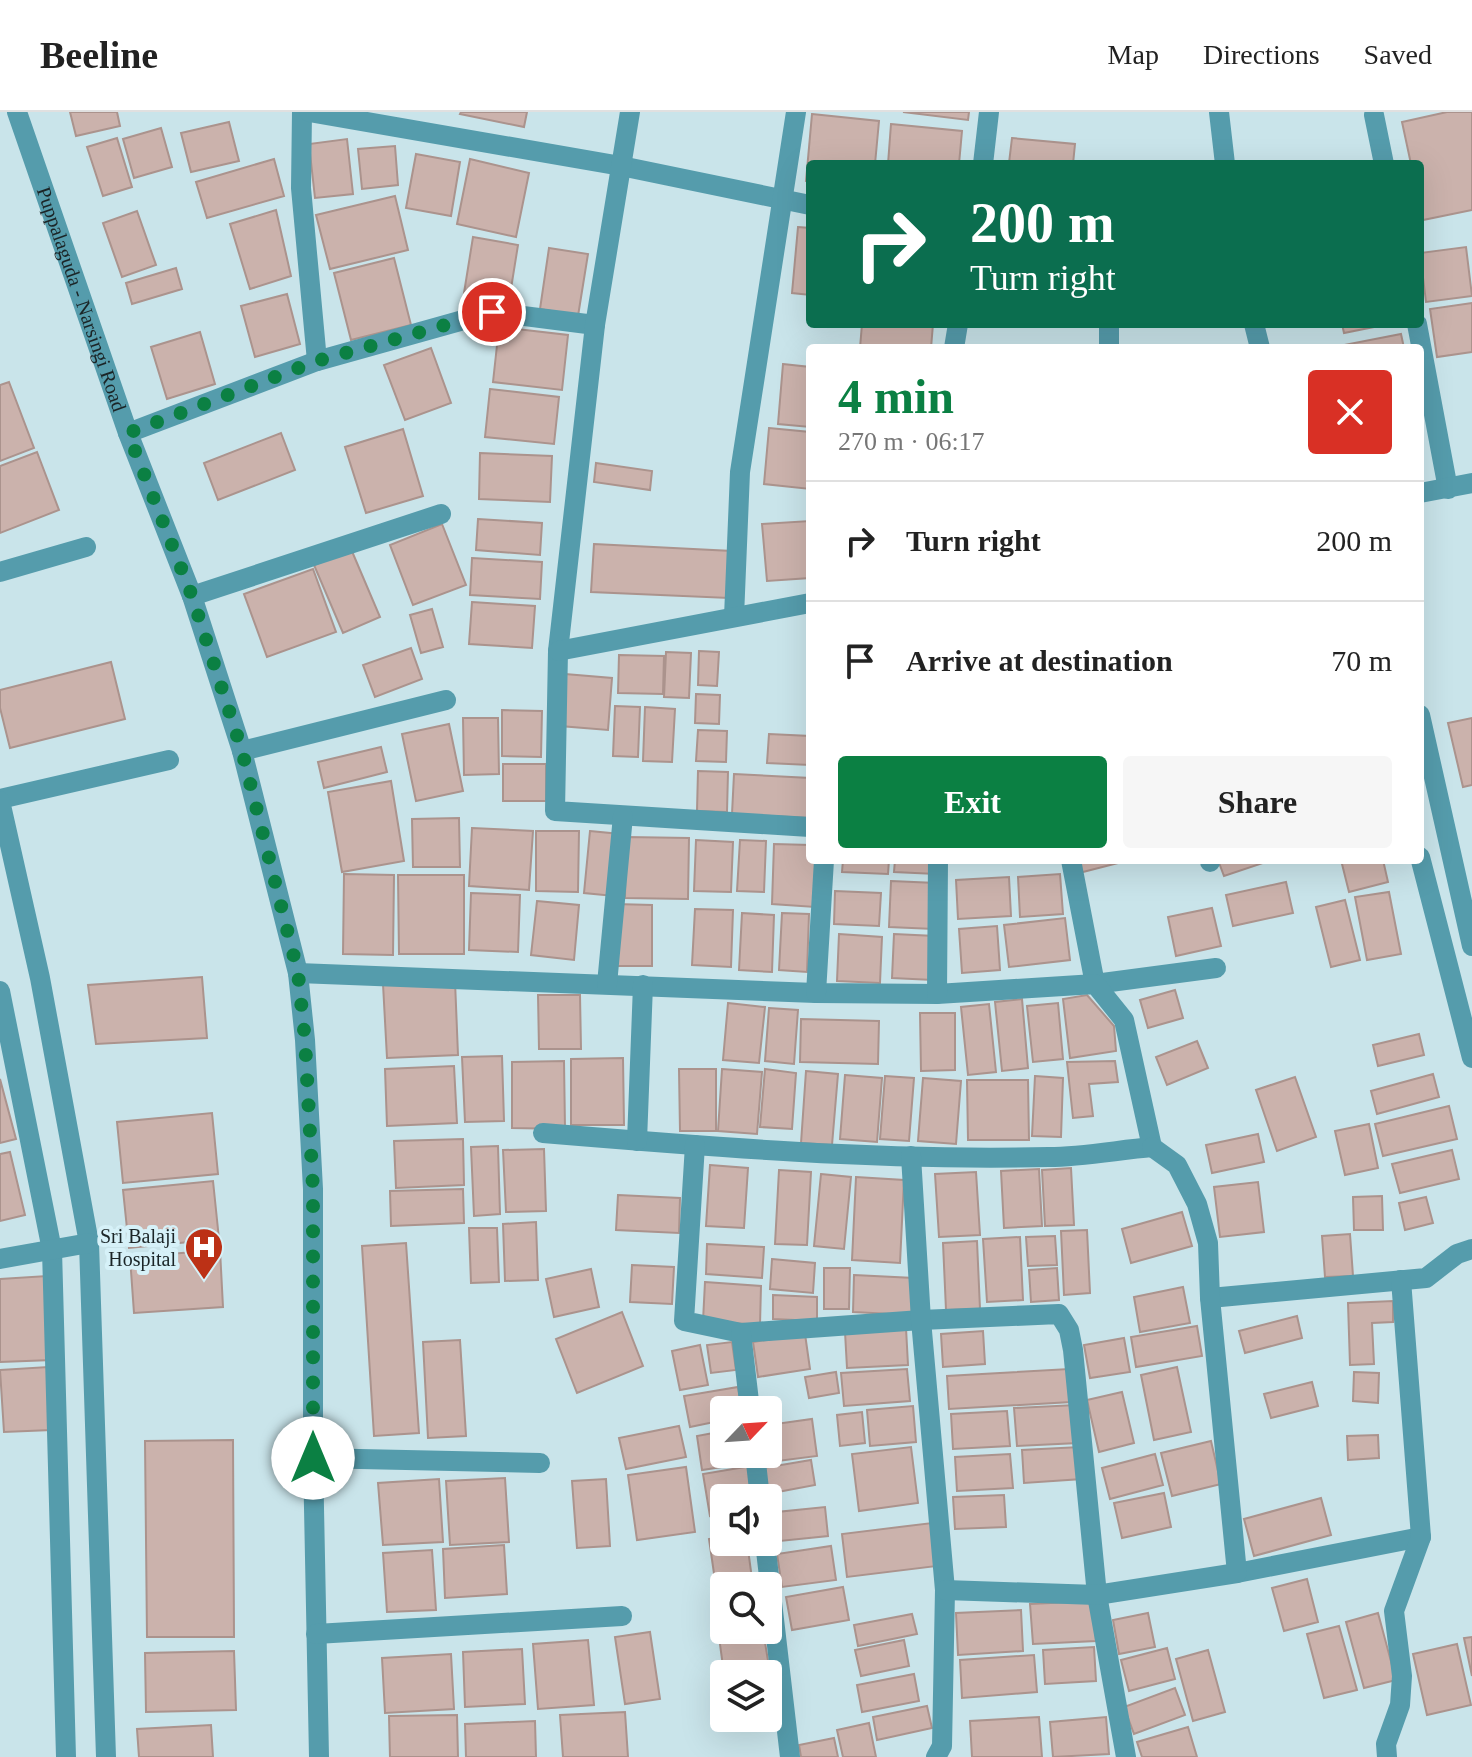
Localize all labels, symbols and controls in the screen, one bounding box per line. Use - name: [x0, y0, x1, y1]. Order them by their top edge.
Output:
- text: Beeline: [40, 34, 158, 76]
- text: Map: [1108, 39, 1159, 70]
- text: Directions: [1203, 39, 1320, 70]
- text: Saved: [1364, 39, 1432, 70]
- street label: Puppalaguda - Narsingi Road: [33, 184, 131, 414]
- icon: right: [838, 192, 942, 296]
- text: 200 m: [970, 192, 1115, 254]
- text: Turn right: [970, 258, 1116, 298]
- pin: [458, 278, 526, 346]
- icon: arrive: [470, 290, 514, 334]
- text: 4 min: [838, 370, 954, 423]
- button: close: [1308, 370, 1392, 454]
- text: 270 m · 06:17: [838, 427, 985, 456]
- icon: right: [838, 519, 882, 563]
- text: Turn right: [906, 524, 1041, 557]
- text: 200 m: [1316, 524, 1392, 557]
- icon: arrive: [838, 639, 882, 683]
- text: Arrive at destination: [906, 644, 1173, 677]
- text: 70 m: [1331, 644, 1392, 677]
- button: Exit: [838, 756, 1107, 848]
- button: Share: [1123, 756, 1392, 848]
- place label: Sri Balaji Hospital: [100, 1225, 176, 1271]
- hospital icon: Sri Balaji Hospital: [183, 1226, 225, 1281]
- north arrow: [710, 1396, 782, 1468]
- map controls: [710, 1396, 782, 1732]
- position arrow: [271, 1416, 355, 1500]
- button: sound: [710, 1484, 782, 1556]
- button: search: [710, 1572, 782, 1644]
- button: layers: [710, 1660, 782, 1732]

